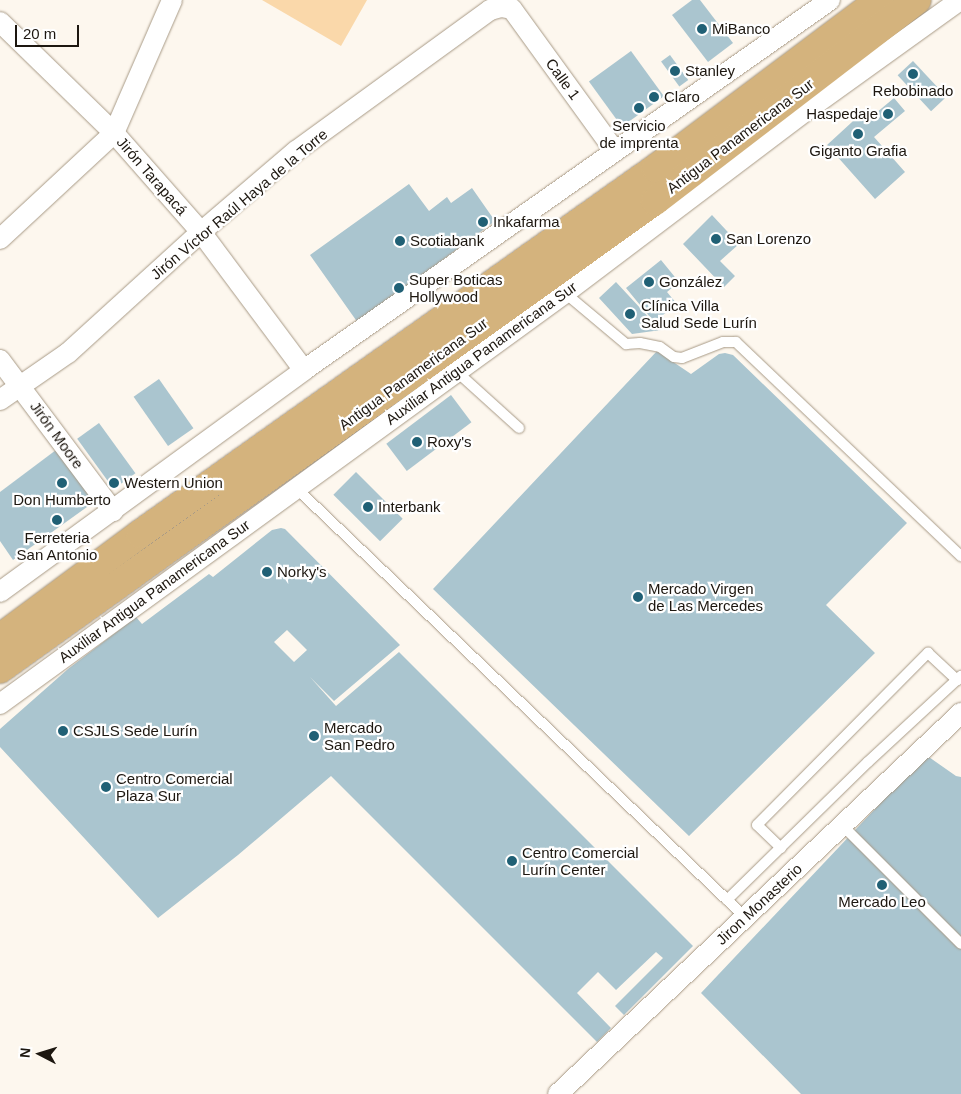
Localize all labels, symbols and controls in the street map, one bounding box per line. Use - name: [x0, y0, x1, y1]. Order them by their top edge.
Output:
- scale bar: [18, 15, 81, 47]
- place label: MiBanco: [712, 20, 770, 38]
- marker: MiBanco: [696, 23, 708, 35]
- text: 20 m: [23, 25, 56, 42]
- street label: Calle 1: [542, 55, 584, 103]
- place label: Stanley: [685, 62, 735, 80]
- marker: Stanley: [669, 65, 681, 77]
- marker: Rebobinado: [907, 68, 919, 80]
- street label: Antigua Panamericana Sur: [663, 75, 817, 197]
- place label: Rebobinado: [873, 82, 953, 100]
- place label: Claro: [664, 88, 700, 106]
- marker: Claro: [648, 91, 660, 103]
- marker: Servicio de imprenta: [633, 102, 645, 114]
- place label: Haspedaje: [806, 105, 878, 123]
- marker: Haspedaje: [882, 108, 894, 120]
- place label: Servicio de imprenta: [599, 116, 679, 151]
- street label: Jirón Víctor Raúl Haya de la Torre: [147, 125, 331, 283]
- marker: Giganto Grafia: [852, 128, 864, 140]
- street label: Jirón Tarapacá: [113, 133, 191, 219]
- place label: Giganto Grafia: [809, 142, 907, 160]
- place label: Inkafarma: [493, 213, 560, 231]
- marker: Inkafarma: [477, 216, 489, 228]
- place label: San Lorenzo: [726, 230, 811, 248]
- place label: Scotiabank: [410, 232, 484, 250]
- marker: San Lorenzo: [710, 233, 722, 245]
- marker: Scotiabank: [394, 235, 406, 247]
- place label: Super Boticas Hollywood: [409, 270, 502, 305]
- place label: González: [659, 273, 722, 291]
- marker: González: [643, 276, 655, 288]
- street label: Auxiliar Antigua Panamericana Sur: [382, 277, 580, 429]
- marker: Super Boticas Hollywood: [393, 282, 405, 294]
- place label: Clínica Villa Salud Sede Lurín: [641, 296, 757, 331]
- marker: Clínica Villa Salud Sede Lurín: [623, 307, 637, 321]
- street label: Antigua Panamericana Sur: [335, 314, 491, 434]
- street label: Jirón Moore: [26, 398, 88, 472]
- place label: Roxy's: [427, 433, 472, 451]
- marker: Roxy's: [411, 436, 423, 448]
- place label: Western Union: [124, 474, 223, 492]
- marker: Don Humberto: [56, 477, 68, 489]
- marker: Western Union: [108, 477, 120, 489]
- place label: Don Humberto: [13, 491, 111, 509]
- place label: Interbank: [378, 498, 441, 516]
- marker: Interbank: [362, 501, 374, 513]
- marker: Ferreteria San Antonio: [51, 514, 63, 526]
- street label: Auxiliar Antigua Panamericana Sur: [55, 515, 253, 667]
- place label: Ferreteria San Antonio: [16, 528, 98, 563]
- place label: Norky's: [277, 563, 327, 581]
- marker: Norky's: [261, 566, 273, 578]
- place label: Mercado Virgen de Las Mercedes: [648, 579, 763, 614]
- marker: Mercado Virgen de Las Mercedes: [632, 591, 644, 603]
- place label: Mercado San Pedro: [324, 718, 395, 753]
- place label: CSJLS Sede Lurín: [73, 722, 197, 740]
- marker: CSJLS Sede Lurín: [57, 725, 69, 737]
- marker: Mercado San Pedro: [308, 730, 320, 742]
- place label: Centro Comercial Plaza Sur: [116, 769, 233, 804]
- marker: Centro Comercial Plaza Sur: [100, 781, 112, 793]
- place label: Centro Comercial Lurín Center: [522, 843, 639, 878]
- marker: Centro Comercial Lurín Center: [506, 855, 518, 867]
- street label: Jiron Monasterio: [712, 860, 806, 948]
- marker: Mercado Leo: [876, 879, 888, 891]
- place label: Mercado Leo: [838, 893, 926, 911]
- north arrow: [15, 1029, 65, 1079]
- text: N: [17, 1047, 33, 1058]

